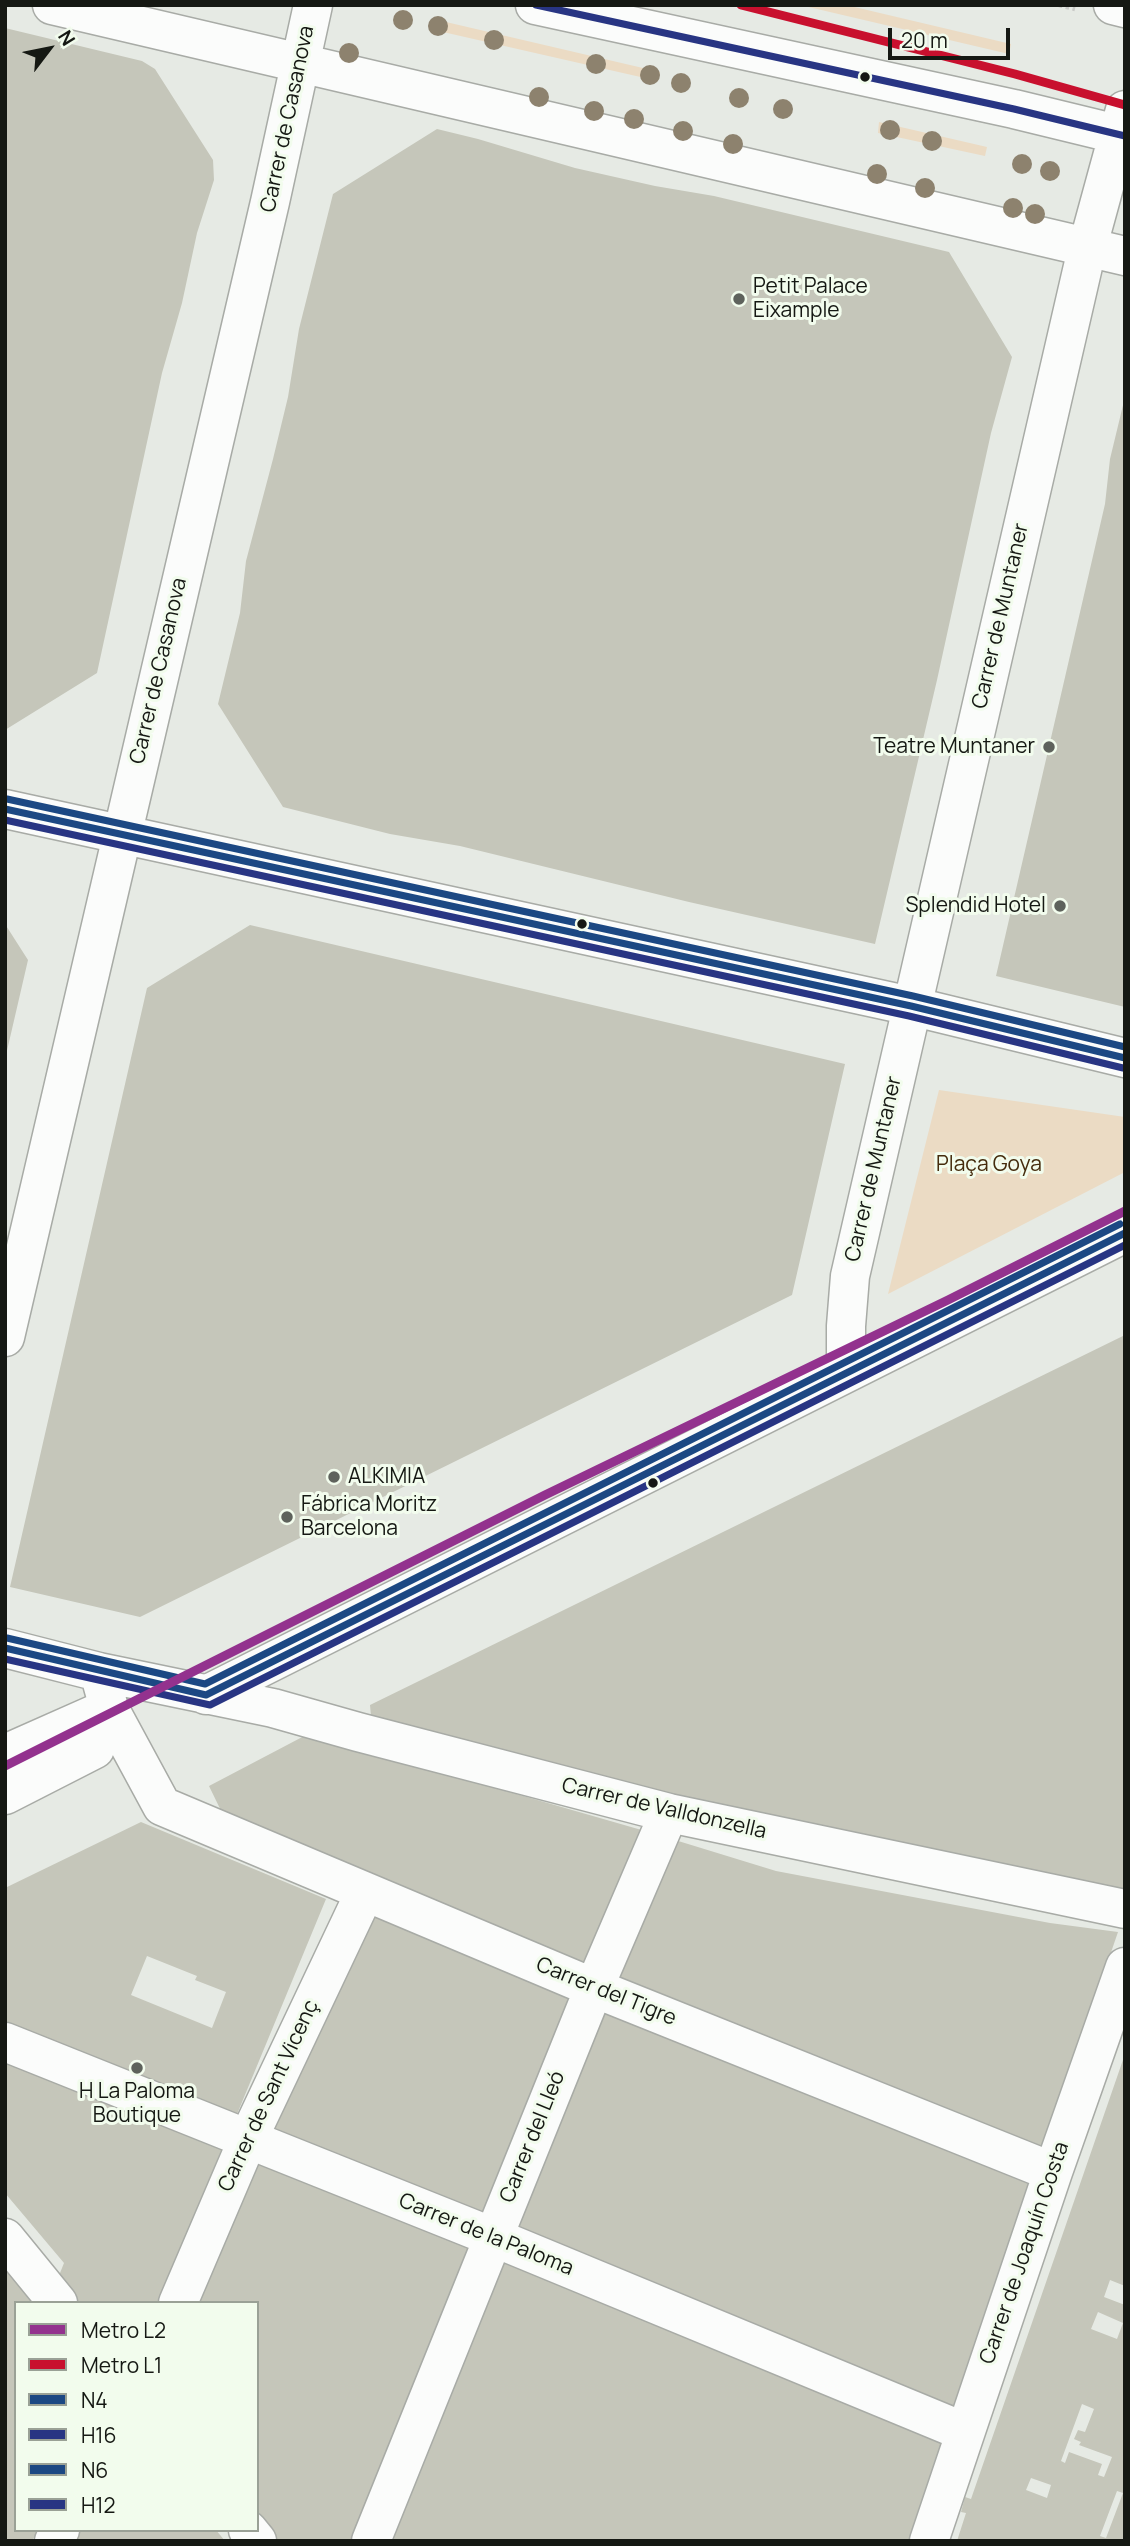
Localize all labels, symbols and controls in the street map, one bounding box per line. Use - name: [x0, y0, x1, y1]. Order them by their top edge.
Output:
- north arrow: [14, 14, 84, 84]
- scale bar: [892, 14, 1014, 58]
- street label: Carrer de Casanova: [256, 23, 320, 215]
- text: N: [52, 25, 81, 51]
- text: 20 m: [901, 26, 948, 54]
- unlabelled marker: [858, 70, 872, 84]
- place label: Petit Palace Eixample: [753, 274, 868, 324]
- marker: Petit Palace Eixample: [731, 291, 747, 307]
- street label: Carrer de Muntaner: [967, 521, 1035, 711]
- street label: Carrer de Casanova: [125, 576, 193, 766]
- place label: Teatre Muntaner: [873, 734, 1035, 760]
- marker: Teatre Muntaner: [1041, 739, 1057, 755]
- place label: Splendid Hotel: [905, 893, 1046, 919]
- marker: Splendid Hotel: [1052, 898, 1068, 914]
- unlabelled marker: [575, 917, 589, 931]
- street label: Carrer de Muntaner: [840, 1074, 908, 1264]
- park label: Plaça Goya: [936, 1152, 1042, 1178]
- place label: ALKIMIA: [348, 1464, 425, 1490]
- marker: ALKIMIA: [326, 1469, 342, 1485]
- unlabelled marker: [646, 1476, 660, 1490]
- place label: Fábrica Moritz Barcelona: [301, 1492, 437, 1542]
- marker: Fábrica Moritz Barcelona: [279, 1509, 295, 1525]
- street label: Carrer de Valldonzella: [559, 1773, 769, 1845]
- street label: Carrer del Tigre: [532, 1952, 680, 2032]
- street label: Carrer de Sant Vicenç: [213, 1996, 325, 2196]
- marker: H La Paloma Boutique: [129, 2060, 145, 2076]
- street label: Carrer del Lleó: [495, 2067, 571, 2207]
- place label: H La Paloma Boutique: [79, 2079, 195, 2129]
- street label: Carrer de Joaquín Costa: [975, 2139, 1075, 2367]
- street label: Carrer de la Paloma: [395, 2188, 577, 2282]
- legend: [14, 2301, 259, 2532]
- text: Metro L2: [81, 2316, 166, 2344]
- text: Metro L1: [81, 2351, 162, 2379]
- text: N4: [81, 2386, 108, 2414]
- text: H16: [81, 2421, 117, 2449]
- text: N6: [81, 2456, 108, 2484]
- text: H12: [81, 2491, 116, 2519]

